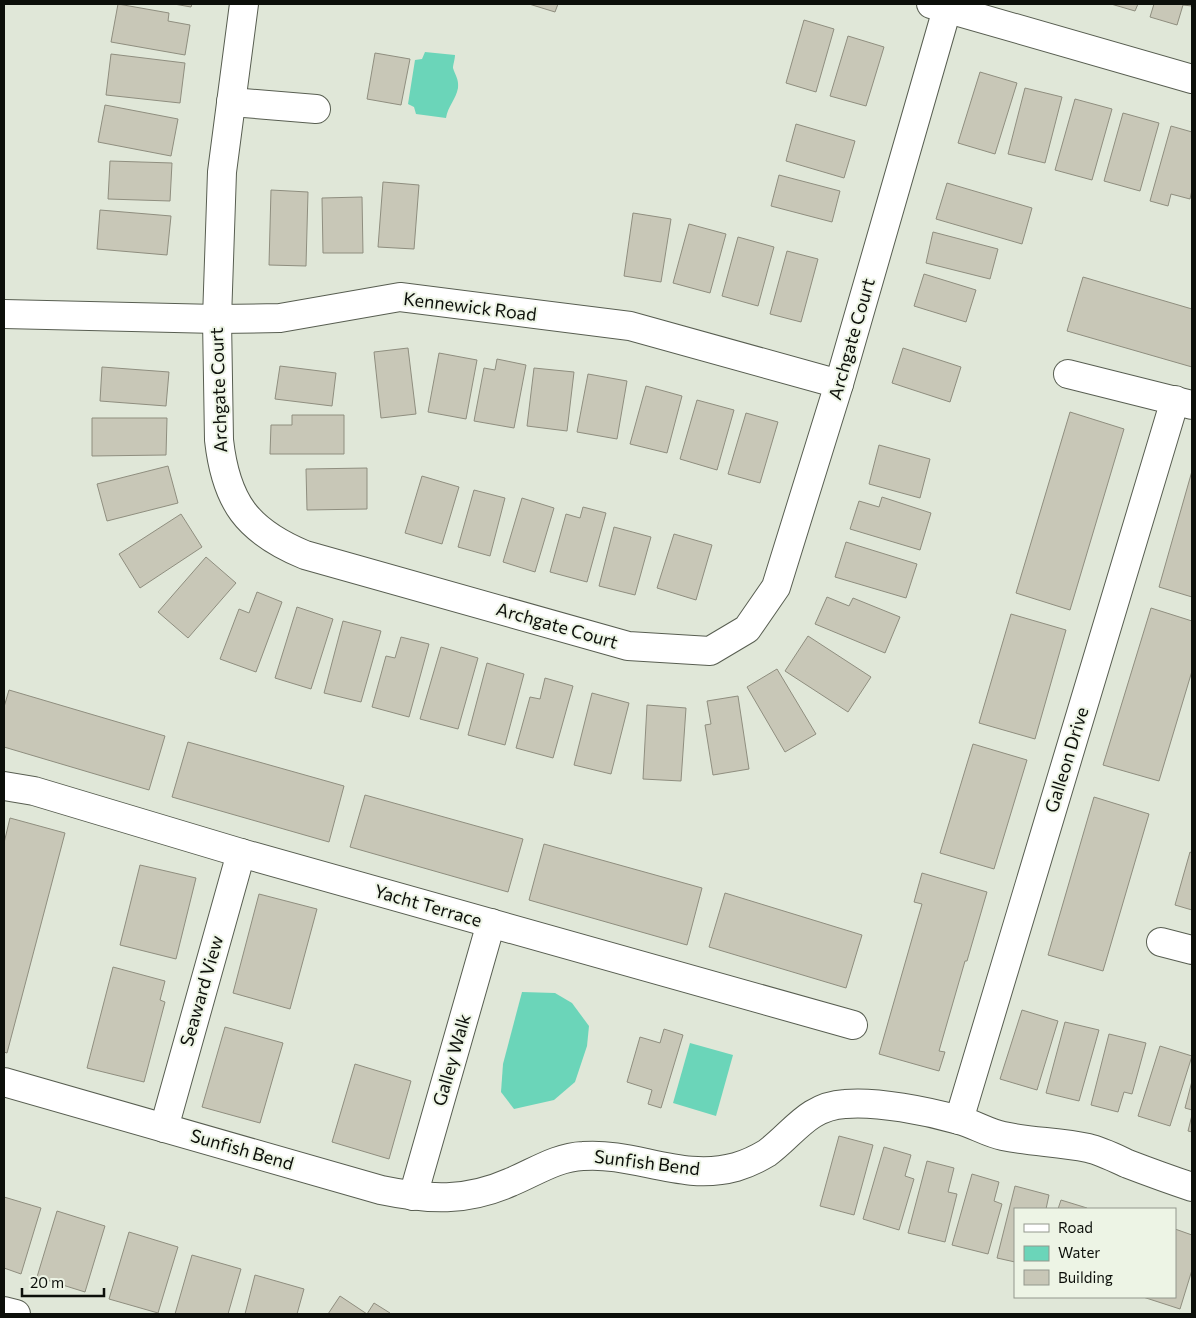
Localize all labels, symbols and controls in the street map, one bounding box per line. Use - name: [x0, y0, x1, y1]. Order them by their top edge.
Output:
- street label: Archgate Court: [823, 275, 879, 402]
- street label: Kennewick Road: [402, 287, 538, 325]
- street label: Archgate Court: [205, 327, 231, 453]
- street label: Archgate Court: [494, 597, 621, 653]
- street label: Galleon Drive: [1040, 704, 1093, 815]
- street label: Yacht Terrace: [372, 879, 485, 931]
- street label: Seaward View: [175, 933, 227, 1049]
- street label: Galley Walk: [427, 1011, 475, 1108]
- street label: Sunfish Bend: [188, 1124, 296, 1174]
- street label: Sunfish Bend: [593, 1145, 701, 1179]
- legend: [1014, 1208, 1176, 1298]
- text: Road: [1058, 1218, 1093, 1236]
- text: Water: [1058, 1243, 1100, 1261]
- scale bar: [22, 1266, 105, 1298]
- text: Building: [1058, 1268, 1113, 1286]
- text: 20 m: [30, 1273, 64, 1291]

